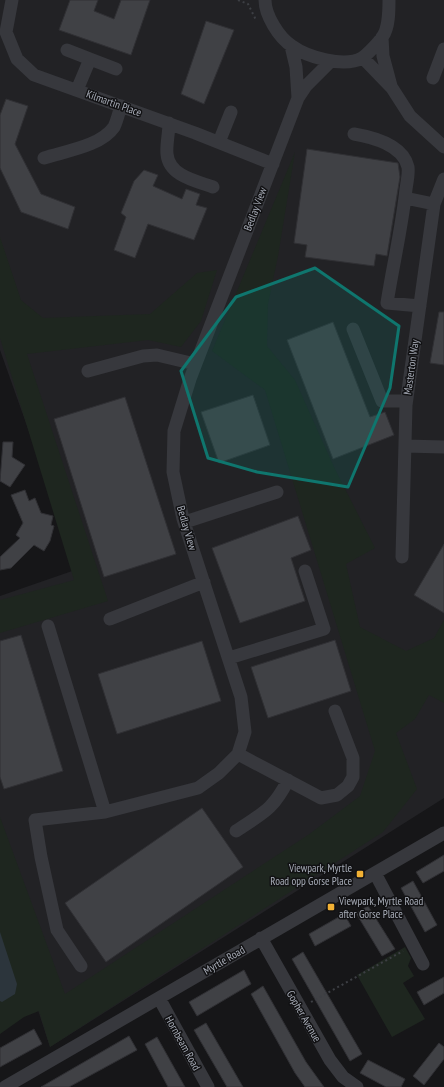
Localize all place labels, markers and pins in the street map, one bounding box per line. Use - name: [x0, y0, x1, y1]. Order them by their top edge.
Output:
- place label: Viewpark, Myrtle Road opp Gorse Place: [270, 861, 352, 888]
- marker: Viewpark, Myrtle Road opp Gorse Place: [355, 869, 365, 879]
- place label: Viewpark, Myrtle Road after Gorse Place: [338, 894, 423, 921]
- marker: Viewpark, Myrtle Road after Gorse Place: [326, 902, 336, 912]

